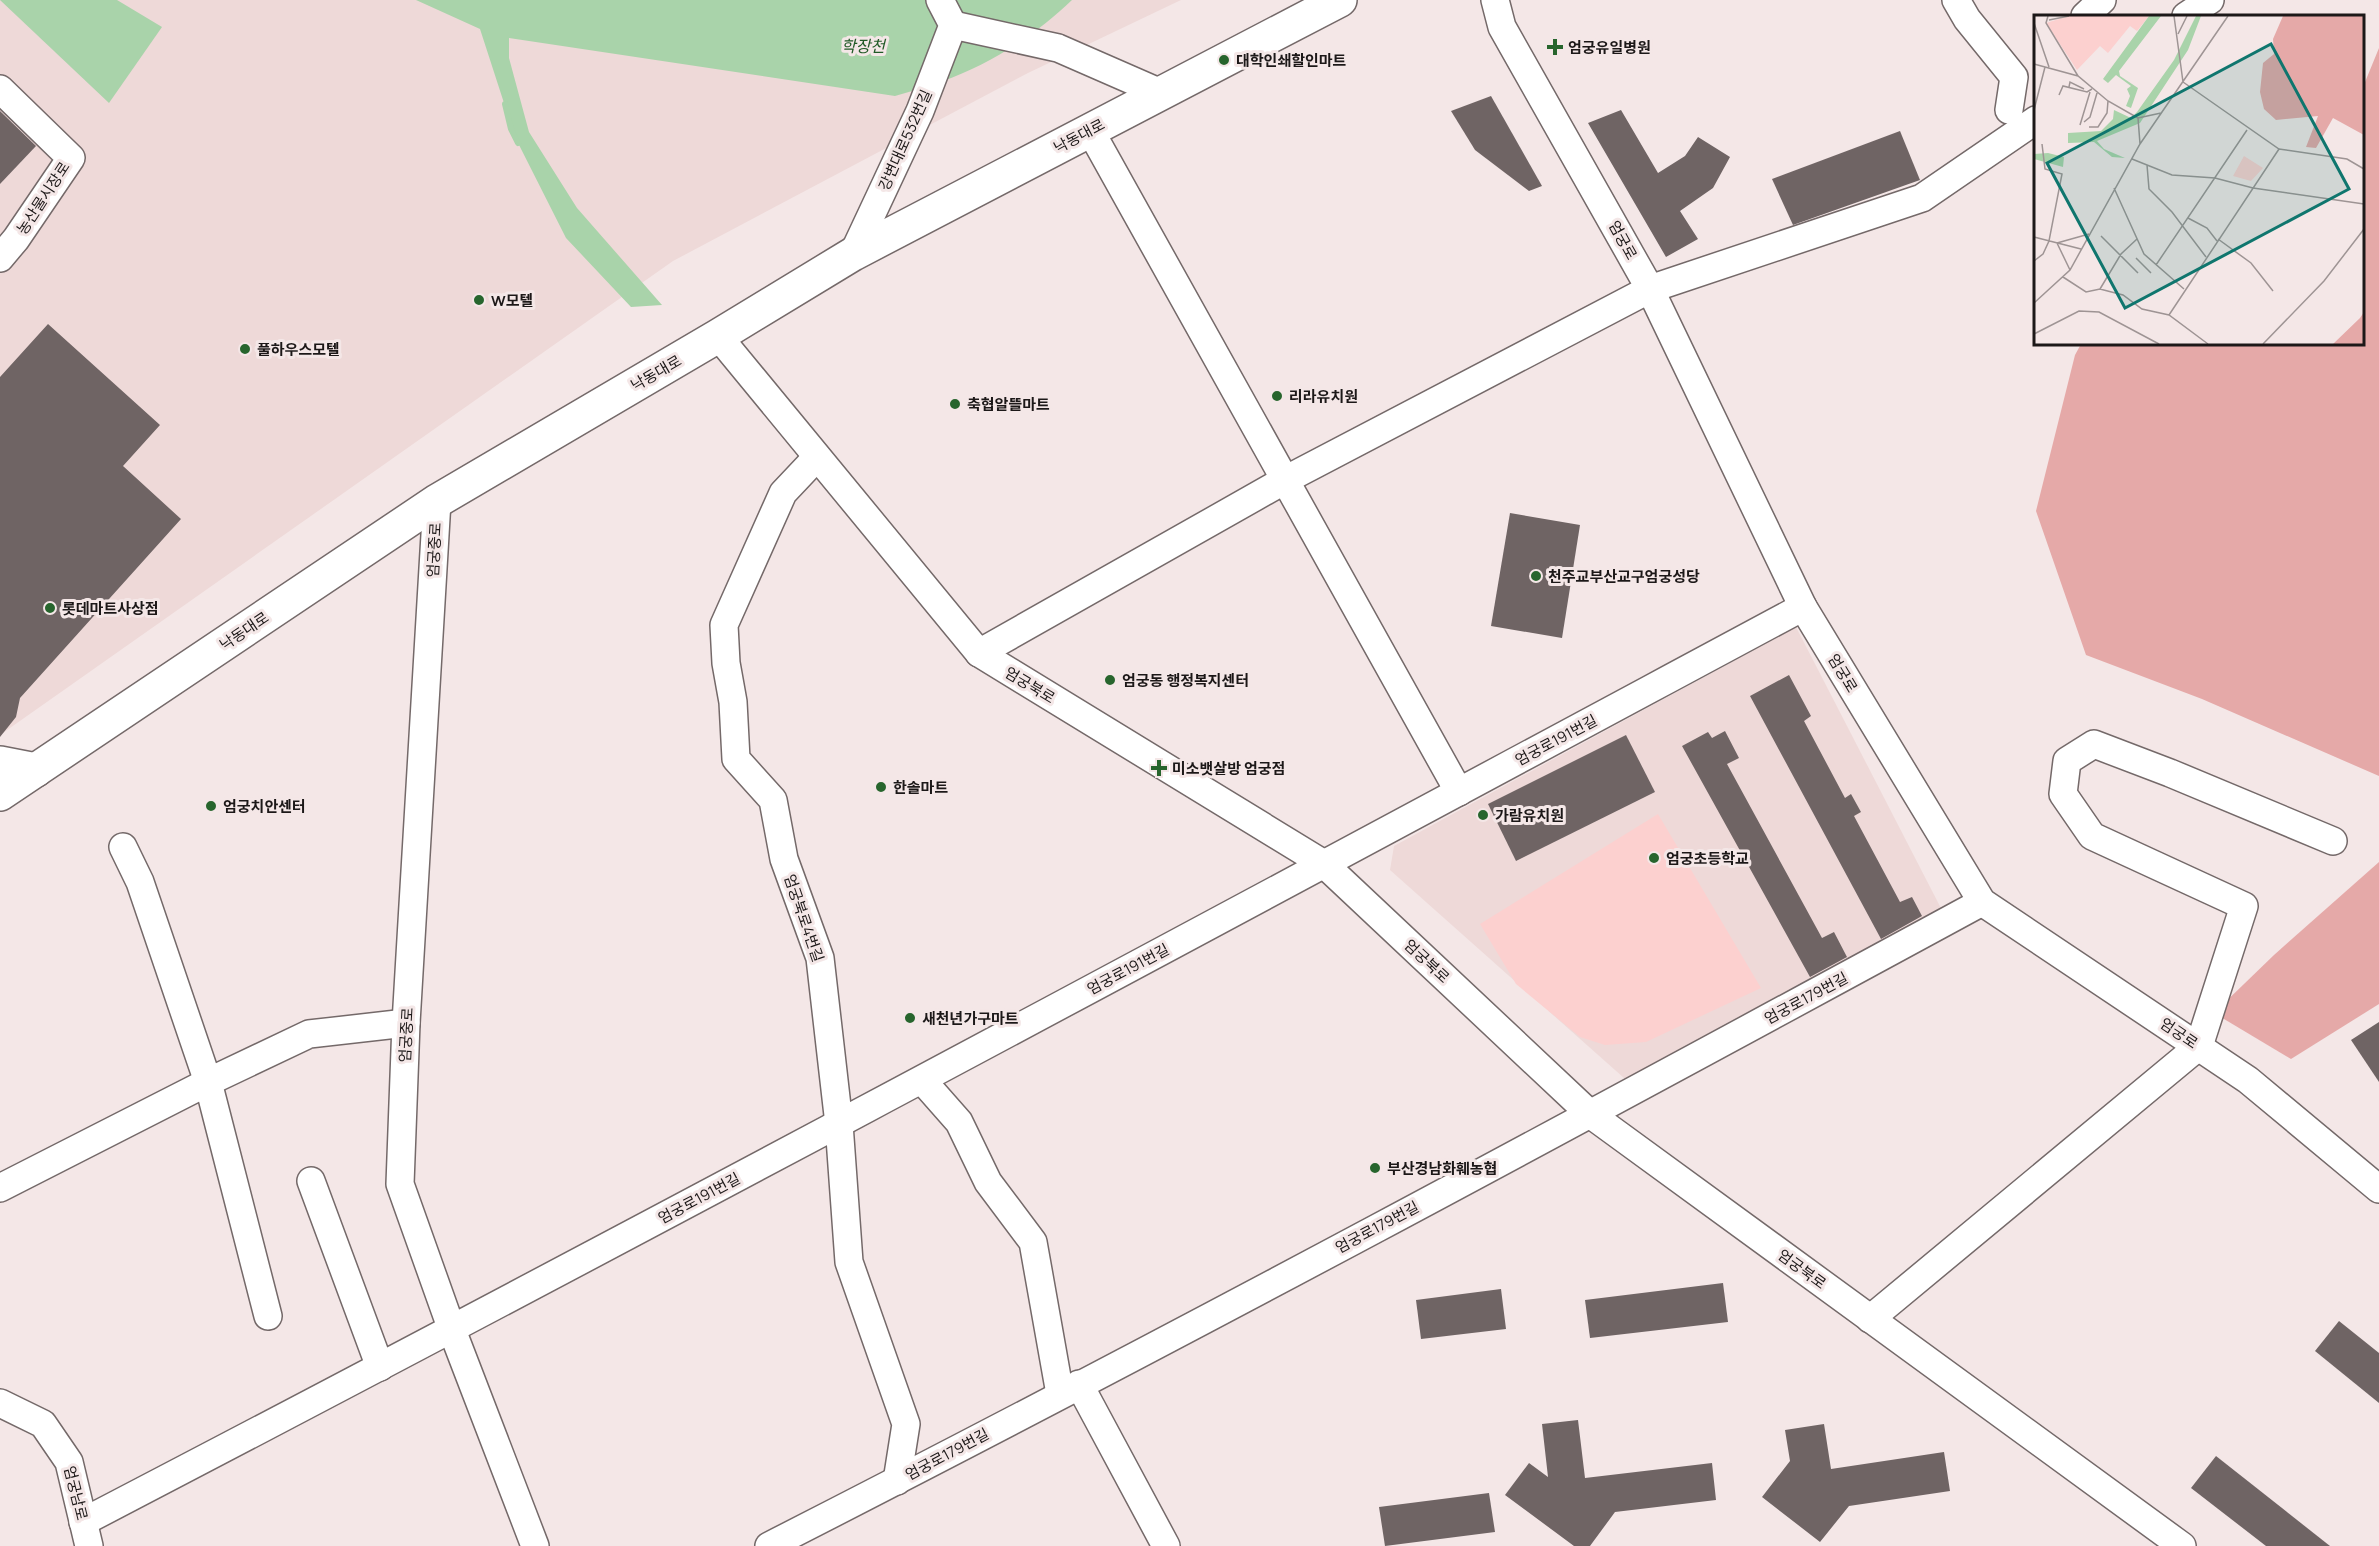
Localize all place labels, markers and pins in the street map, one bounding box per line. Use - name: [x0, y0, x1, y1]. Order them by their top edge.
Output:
- place label: 엄궁유일병원: [1568, 37, 1651, 58]
- marker: 엄궁유일병원: [1546, 38, 1564, 56]
- place label: 대학인쇄할인마트: [1236, 50, 1347, 71]
- marker: 대학인쇄할인마트: [1217, 53, 1231, 67]
- place label: W모텔: [491, 290, 533, 311]
- marker: W모텔: [472, 293, 486, 307]
- place label: 풀하우스모텔: [257, 339, 340, 360]
- marker: 풀하우스모텔: [238, 342, 252, 356]
- place label: 리라유치원: [1289, 386, 1358, 407]
- marker: 리라유치원: [1270, 389, 1284, 403]
- place label: 축협알뜰마트: [967, 394, 1050, 415]
- marker: 축협알뜰마트: [948, 397, 962, 411]
- place label: 천주교부산교구엄궁성당: [1548, 566, 1700, 587]
- marker: 천주교부산교구엄궁성당: [1529, 569, 1543, 583]
- place label: 롯데마트사상점: [62, 598, 159, 619]
- marker: 롯데마트사상점: [43, 601, 57, 615]
- place label: 엄궁동 행정복지센터: [1122, 670, 1249, 691]
- marker: 엄궁동 행정복지센터: [1103, 673, 1117, 687]
- place label: 미소뱃살방 엄궁점: [1172, 758, 1285, 779]
- marker: 미소뱃살방 엄궁점: [1150, 759, 1168, 777]
- place label: 한솔마트: [893, 777, 948, 798]
- marker: 한솔마트: [874, 780, 888, 794]
- place label: 엄궁치안센터: [223, 796, 306, 817]
- marker: 엄궁치안센터: [204, 799, 218, 813]
- place label: 가람유치원: [1495, 805, 1564, 826]
- marker: 가람유치원: [1476, 808, 1490, 822]
- place label: 엄궁초등학교: [1666, 848, 1749, 869]
- marker: 엄궁초등학교: [1647, 851, 1661, 865]
- place label: 새천년가구마트: [922, 1008, 1019, 1029]
- marker: 새천년가구마트: [903, 1011, 917, 1025]
- place label: 부산경남화훼농협: [1387, 1158, 1497, 1179]
- marker: 부산경남화훼농협: [1368, 1161, 1382, 1175]

